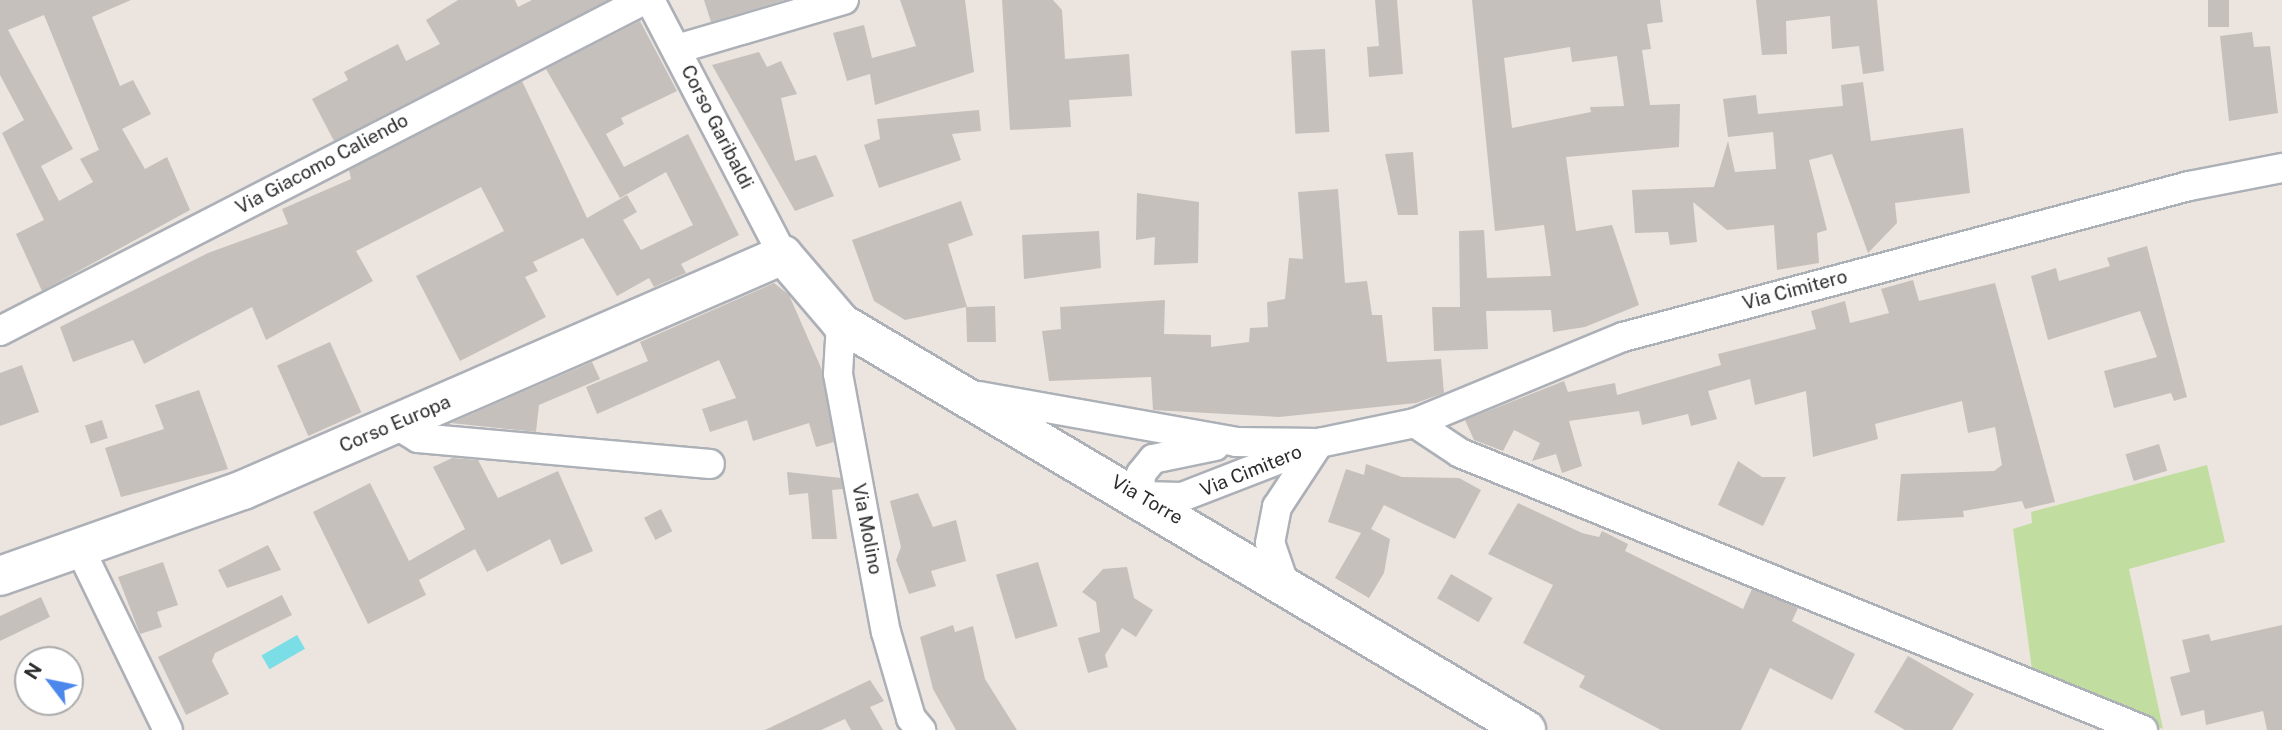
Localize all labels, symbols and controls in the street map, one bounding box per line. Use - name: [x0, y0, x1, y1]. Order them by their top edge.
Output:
- street label: Corso Garibaldi: [676, 61, 758, 193]
- street label: Via Giacomo Caliendo: [232, 109, 412, 219]
- street label: Via Cimitero: [1740, 265, 1850, 315]
- street label: Corso Europa: [336, 390, 454, 458]
- street label: Via Cimitero: [1197, 440, 1305, 502]
- street label: Via Torre: [1107, 470, 1187, 530]
- street label: Via Molino: [847, 482, 887, 576]
- north arrow: [14, 646, 84, 716]
- text: N: [20, 659, 46, 683]

